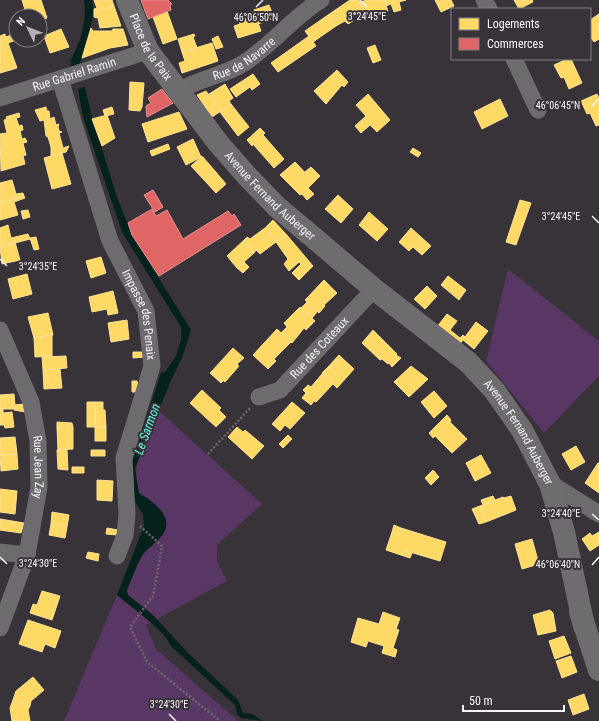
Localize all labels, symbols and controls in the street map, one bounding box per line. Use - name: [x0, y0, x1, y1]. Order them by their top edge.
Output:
- north arrow: [8, 8, 48, 48]
- legend: [451, 8, 591, 60]
- text: 3°24'45"E: [348, 11, 386, 22]
- street label: Place de la Paix: [126, 12, 175, 83]
- text: 46°06'50"N: [234, 12, 278, 23]
- text: N: [14, 14, 28, 28]
- text: Logements: [487, 17, 540, 31]
- street label: Rue de Navarre: [211, 34, 279, 83]
- text: Commerces: [487, 37, 544, 51]
- street label: Rue Gabriel Ramin: [31, 55, 118, 94]
- text: 46°06'45"N: [536, 100, 580, 111]
- street label: Avenue Fernand Auberger: [222, 149, 318, 243]
- text: 3°24'45"E: [542, 211, 580, 222]
- text: 3°24'35"E: [19, 261, 57, 272]
- street label: Impasse des Penaix: [119, 267, 158, 361]
- street label: Rue des Coteaux: [287, 314, 352, 381]
- street label: Avenue Fernand Auberger: [481, 377, 556, 487]
- water label: Le Sarmon: [131, 401, 163, 457]
- street label: Rue Jean Zay: [30, 434, 46, 500]
- text: 3°24'40"E: [542, 508, 580, 519]
- text: 3°24'30"E: [19, 558, 57, 569]
- text: 46°06'40"N: [536, 559, 580, 570]
- scale bar: [463, 687, 564, 713]
- text: 50 m: [469, 694, 493, 708]
- text: 3°24'30"E: [150, 699, 188, 710]

